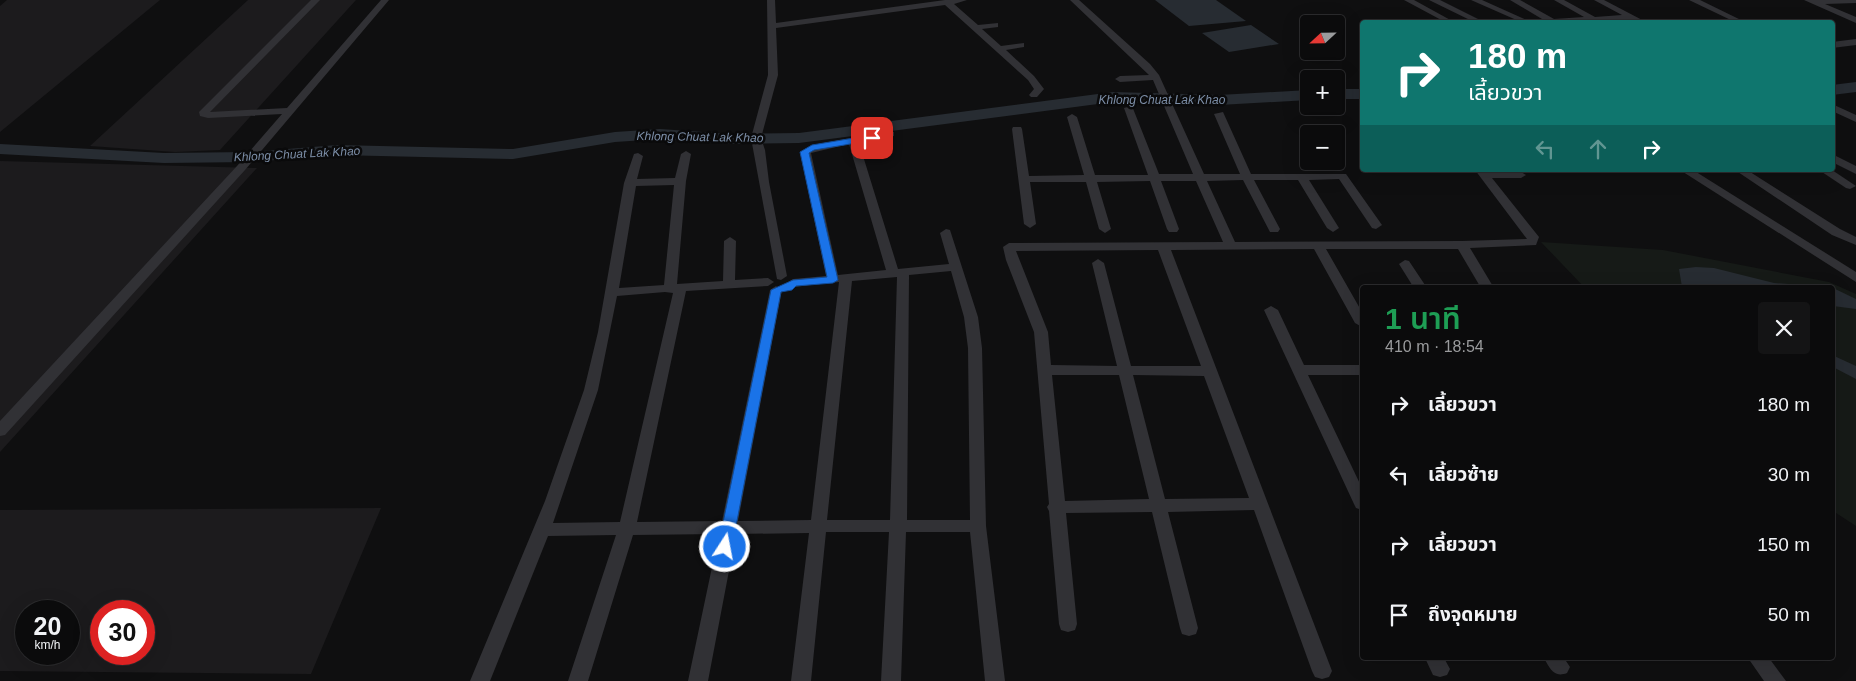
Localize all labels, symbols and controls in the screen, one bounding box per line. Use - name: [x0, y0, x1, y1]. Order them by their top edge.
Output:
- north arrow: [1300, 15, 1345, 60]
- map controls: [1300, 15, 1345, 170]
- text: 180 m: [1468, 36, 1567, 75]
- icon: right: [1385, 40, 1450, 105]
- button: +: [1300, 70, 1345, 115]
- text: เลี้ยวขวา: [1468, 80, 1543, 105]
- water label: Khlong Chuat Lak Khao: [1099, 93, 1226, 107]
- pin: [851, 117, 893, 159]
- icon: arrive: [858, 124, 886, 152]
- button: −: [1300, 125, 1345, 170]
- water label: Khlong Chuat Lak Khao: [637, 129, 764, 145]
- icon: left: [1531, 135, 1559, 163]
- icon: ahead: [1584, 135, 1612, 163]
- icon: right: [1637, 135, 1665, 163]
- water label: Khlong Chuat Lak Khao: [233, 144, 361, 164]
- text: 1 นาที: [1385, 302, 1461, 335]
- button: close: [1758, 302, 1810, 354]
- text: 410 m · 18:54: [1385, 338, 1484, 355]
- icon: right: [1385, 391, 1413, 419]
- text: เลี้ยวขวา: [1428, 394, 1497, 415]
- text: 180 m: [1757, 394, 1810, 415]
- icon: left: [1385, 461, 1413, 489]
- text: เลี้ยวซ้าย: [1428, 464, 1499, 485]
- text: 30 m: [1768, 464, 1810, 485]
- position arrow: [698, 520, 750, 572]
- icon: right: [1385, 531, 1413, 559]
- text: เลี้ยวขวา: [1428, 534, 1497, 555]
- text: 150 m: [1757, 534, 1810, 555]
- speed limit sign: 30: [90, 600, 155, 665]
- icon: arrive: [1385, 601, 1413, 629]
- text: ถึงจุดหมาย: [1428, 604, 1518, 625]
- text: 50 m: [1768, 604, 1810, 625]
- text: 20: [34, 612, 61, 640]
- text: km/h: [34, 638, 61, 652]

